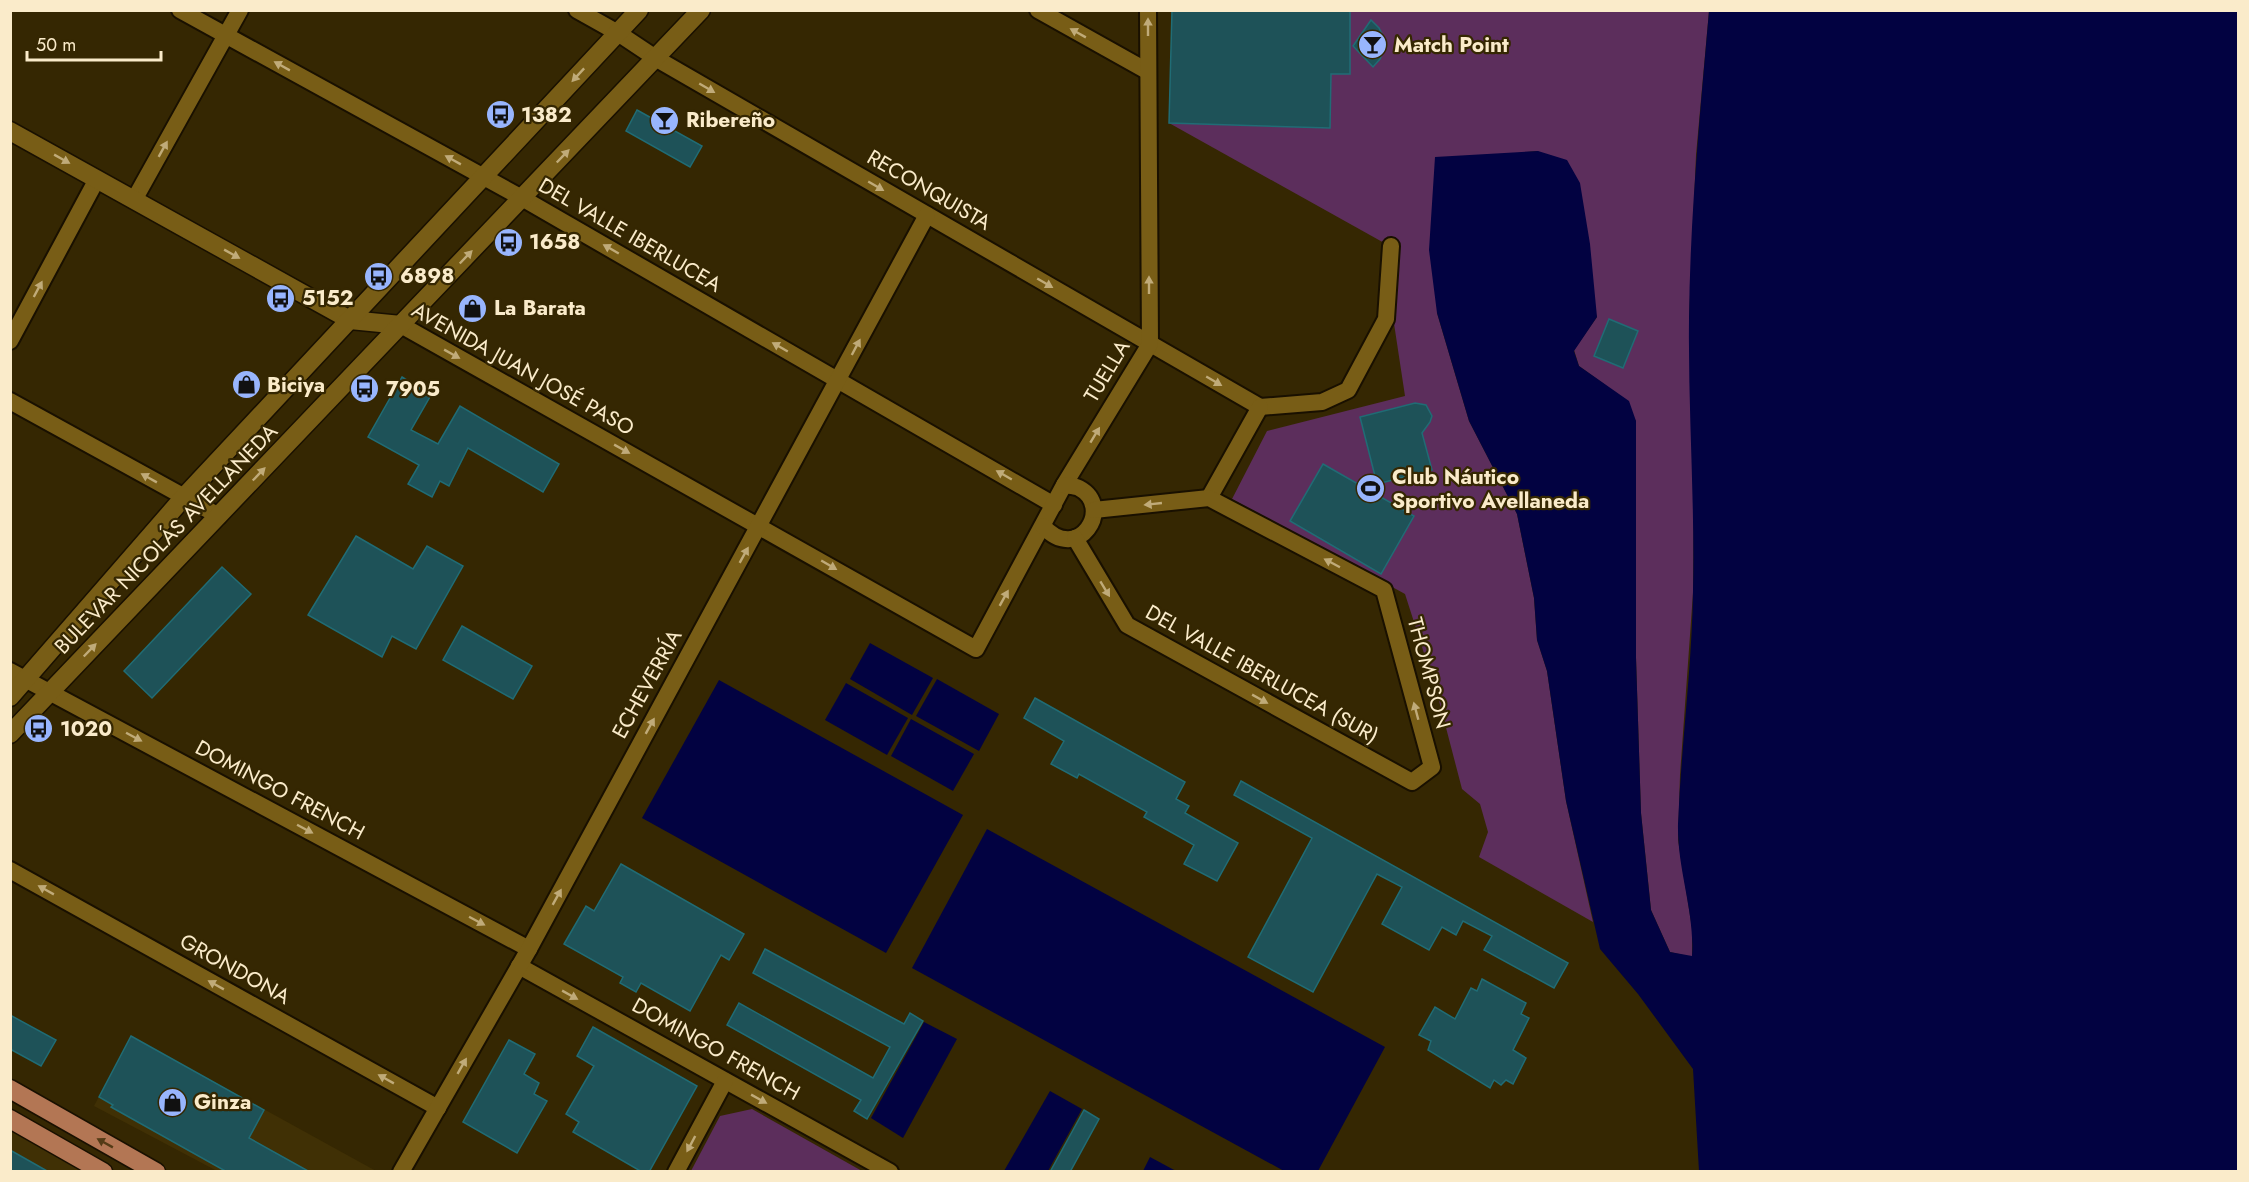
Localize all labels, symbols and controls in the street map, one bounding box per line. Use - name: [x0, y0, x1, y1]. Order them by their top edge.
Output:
- one-way arrow: [1143, 18, 1153, 37]
- scale bar: [27, 24, 160, 62]
- one-way arrow: [1069, 28, 1086, 38]
- bar icon: Match Point: [1357, 29, 1389, 61]
- place label: Match Point: [1394, 30, 1509, 60]
- text: 50 m: [36, 32, 76, 58]
- one-way arrow: [273, 61, 290, 71]
- one-way arrow: [571, 68, 585, 82]
- one-way arrow: [699, 83, 716, 93]
- bus stop icon: 1382: [484, 99, 516, 131]
- place label: 1382: [521, 100, 572, 130]
- bar icon: Ribereño: [649, 104, 681, 136]
- place label: Ribereño: [686, 105, 775, 135]
- one-way arrow: [157, 140, 167, 157]
- street label: RECONQUISTA: [862, 142, 997, 238]
- one-way arrow: [556, 149, 570, 164]
- one-way arrow: [53, 154, 70, 164]
- one-way arrow: [444, 155, 461, 165]
- street label: DEL VALLE IBERLUCEA: [533, 170, 727, 300]
- one-way arrow: [868, 181, 885, 191]
- bus stop icon: 1658: [492, 226, 524, 258]
- place label: 1658: [529, 227, 580, 257]
- one-way arrow: [603, 244, 619, 255]
- one-way arrow: [224, 249, 241, 259]
- one-way arrow: [459, 250, 473, 264]
- bus stop icon: 6898: [363, 260, 395, 292]
- place label: 6898: [400, 261, 454, 291]
- one-way arrow: [1144, 276, 1154, 295]
- one-way arrow: [1037, 278, 1053, 289]
- one-way arrow: [33, 281, 43, 298]
- bus stop icon: 5152: [265, 282, 297, 314]
- place label: 5152: [302, 283, 354, 313]
- shop icon: La Barata: [457, 292, 489, 324]
- place label: La Barata: [494, 293, 586, 323]
- street label: AVENIDA JUAN JOSÉ PASO: [406, 295, 640, 443]
- street label: TUELLA: [1077, 334, 1137, 408]
- one-way arrow: [851, 338, 861, 355]
- one-way arrow: [771, 342, 788, 352]
- one-way arrow: [444, 349, 461, 359]
- shop icon: Biciya: [230, 369, 262, 401]
- place label: Biciya: [267, 370, 325, 400]
- bus stop icon: 7905: [349, 373, 381, 405]
- place label: 7905: [386, 374, 440, 404]
- one-way arrow: [1206, 376, 1223, 386]
- street label: BULEVAR NICOLÁS AVELLANEDA: [48, 417, 284, 661]
- one-way arrow: [1089, 427, 1100, 443]
- one-way arrow: [614, 444, 631, 454]
- place label: Club Náutico Sportivo Avellaneda: [1392, 462, 1589, 516]
- one-way arrow: [252, 466, 266, 481]
- one-way arrow: [995, 471, 1012, 481]
- one-way arrow: [140, 473, 157, 483]
- sports icon: Club Náutico Sportivo Avellaneda: [1355, 473, 1387, 505]
- one-way arrow: [1144, 499, 1163, 509]
- one-way arrow: [739, 546, 749, 563]
- one-way arrow: [1323, 558, 1340, 568]
- one-way arrow: [821, 560, 837, 571]
- one-way arrow: [1099, 581, 1110, 597]
- one-way arrow: [999, 589, 1009, 606]
- street label: DEL VALLE IBERLUCEA (SUR): [1140, 597, 1384, 751]
- street label: THOMPSON: [1400, 614, 1458, 732]
- street label: ECHEVERRÍA: [605, 624, 689, 744]
- one-way arrow: [83, 643, 97, 657]
- one-way arrow: [1252, 694, 1269, 704]
- one-way arrow: [1411, 702, 1421, 720]
- bus stop icon: 1020: [23, 713, 55, 745]
- place label: 1020: [60, 714, 112, 744]
- one-way arrow: [645, 717, 655, 734]
- one-way arrow: [125, 732, 142, 742]
- street label: DOMINGO FRENCH: [190, 733, 370, 847]
- one-way arrow: [297, 824, 314, 834]
- one-way arrow: [37, 885, 54, 895]
- one-way arrow: [552, 889, 562, 906]
- one-way arrow: [469, 916, 486, 926]
- street label: GRONDONA: [174, 926, 296, 1012]
- one-way arrow: [208, 979, 224, 990]
- one-way arrow: [562, 990, 579, 1000]
- street label: DOMINGO FRENCH: [627, 990, 805, 1108]
- one-way arrow: [456, 1058, 467, 1074]
- one-way arrow: [378, 1074, 395, 1084]
- shop icon: Ginza: [157, 1086, 189, 1118]
- place label: Ginza: [194, 1087, 251, 1117]
- one-way arrow: [751, 1094, 768, 1104]
- one-way arrow: [686, 1136, 696, 1153]
- one-way arrow: [97, 1138, 114, 1148]

